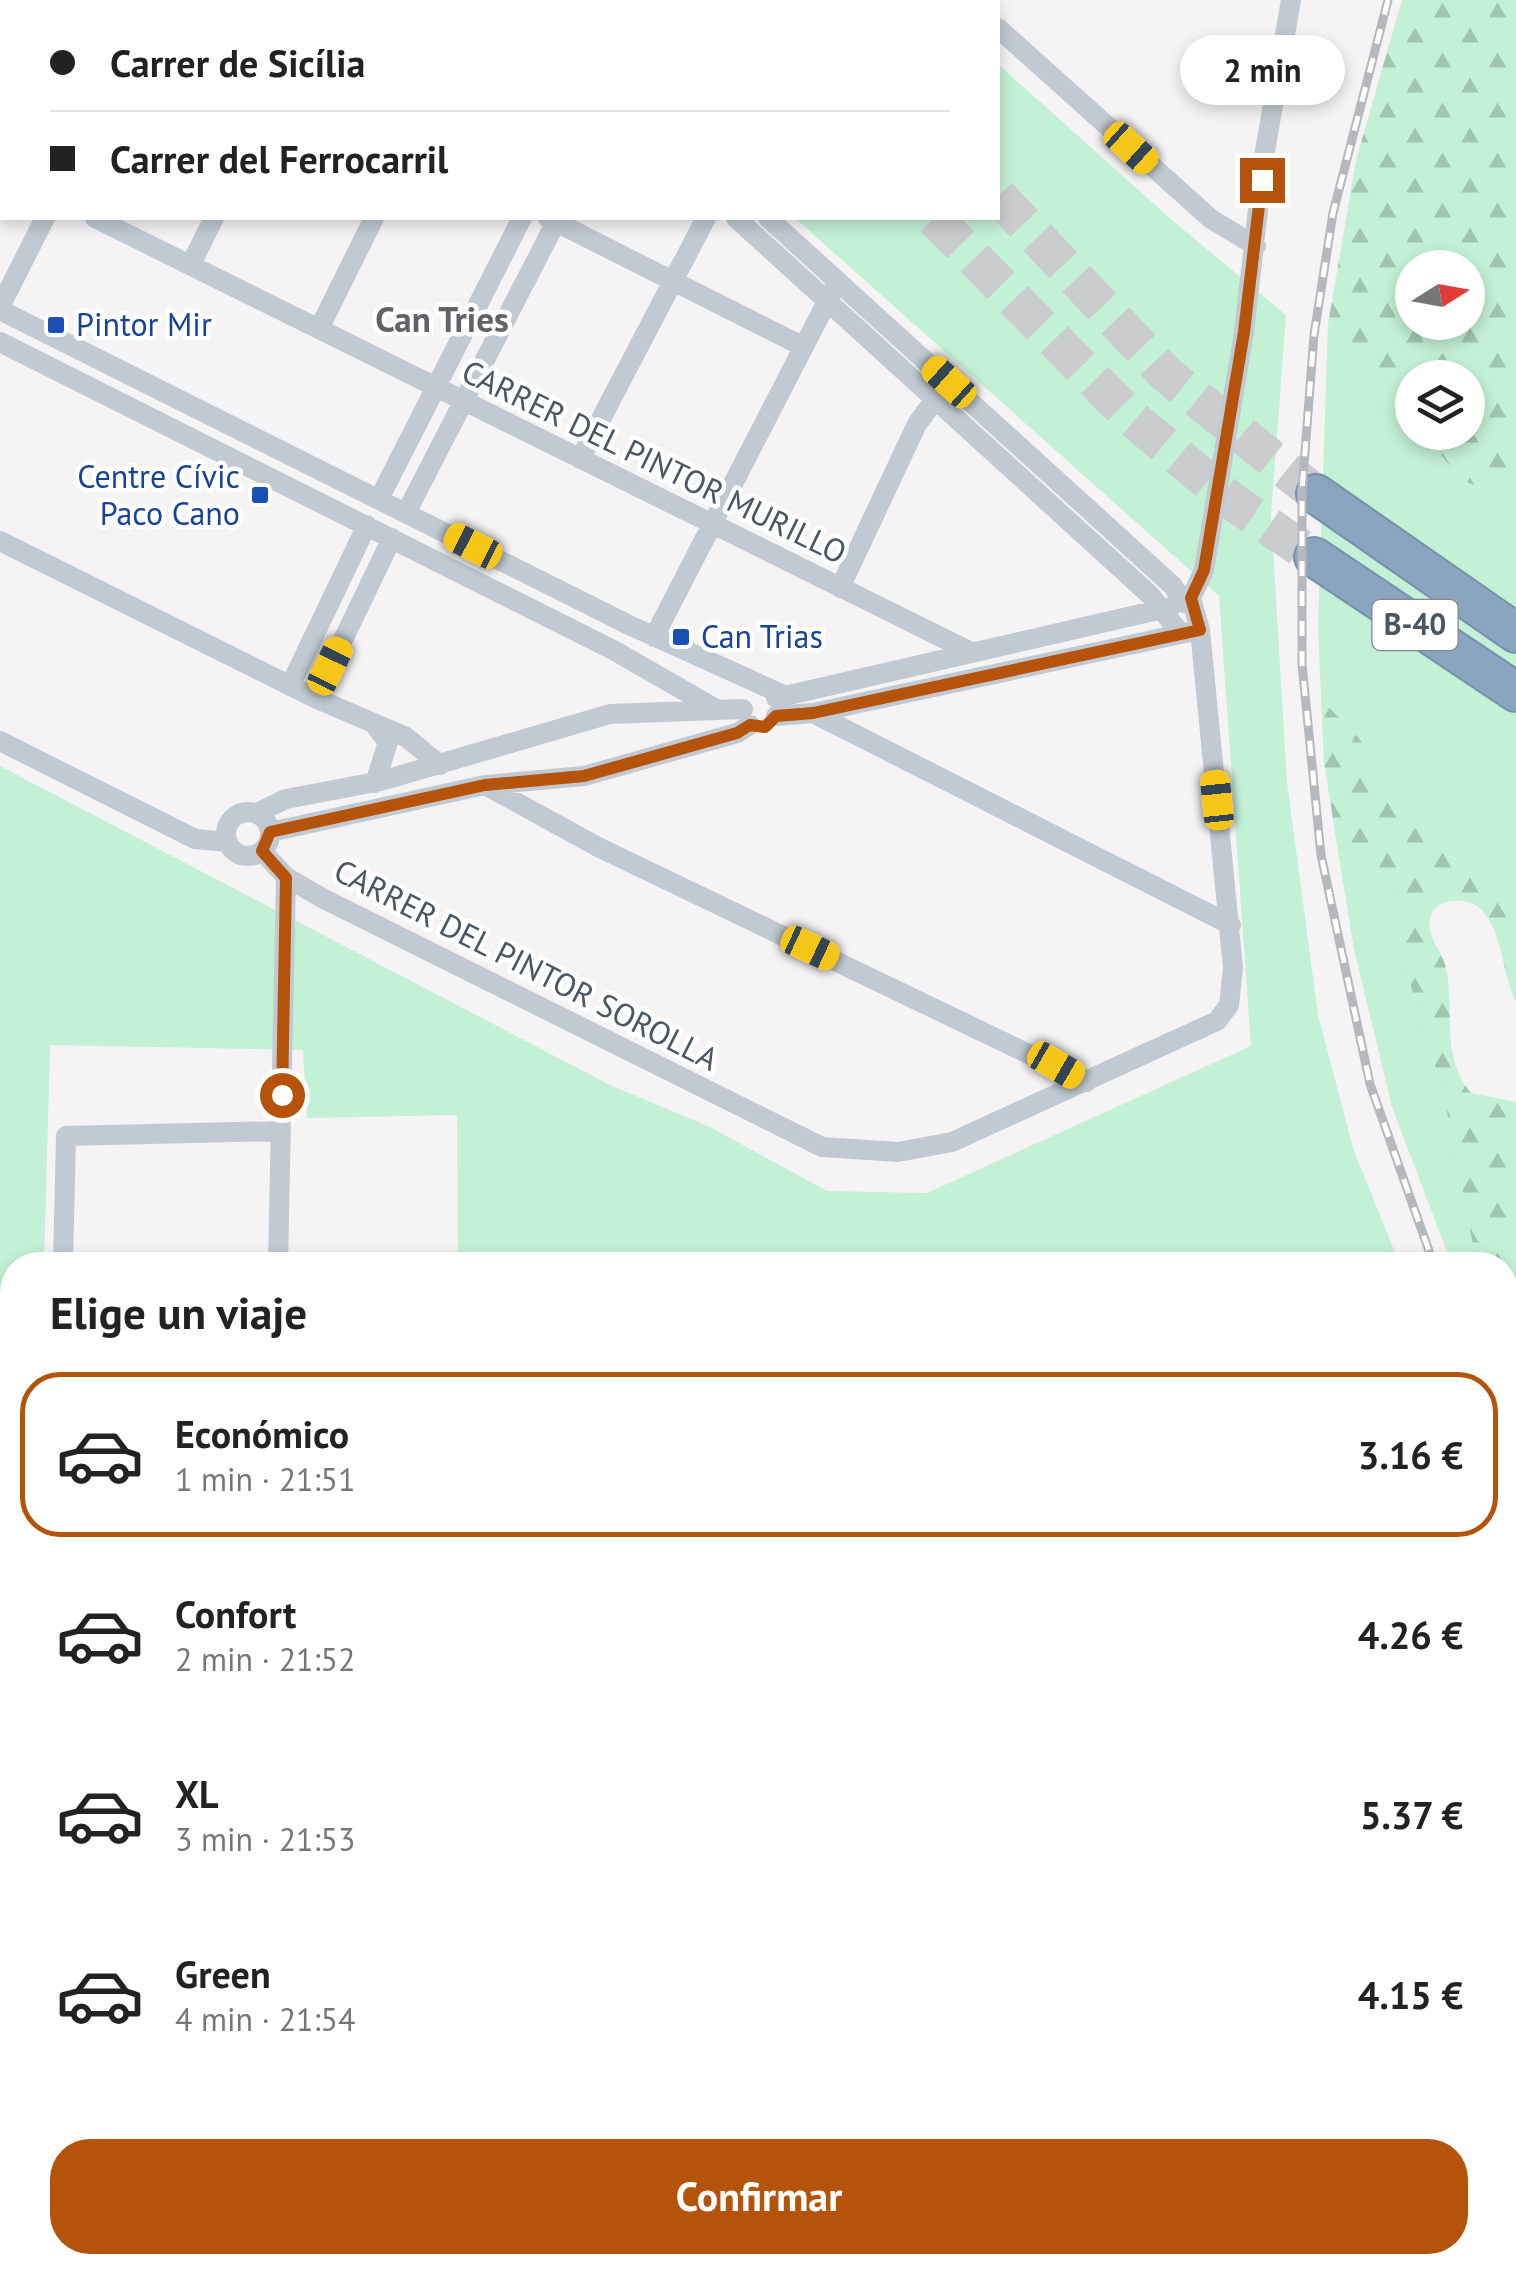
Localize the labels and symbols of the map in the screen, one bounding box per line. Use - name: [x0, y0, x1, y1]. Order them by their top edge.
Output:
- callout: 2 min: [1180, 35, 1344, 105]
- car: [1099, 117, 1163, 179]
- route end: [1240, 158, 1285, 203]
- north arrow: [1395, 250, 1485, 340]
- district label: Can Tries: [375, 296, 509, 342]
- place label: Pintor Mir: [76, 303, 212, 345]
- marker: Pintor Mir: [45, 314, 67, 336]
- street label: CARRER DEL PINTOR MURILLO: [455, 350, 854, 573]
- car: [917, 351, 981, 413]
- place label: Centre Cívic Paco Cano: [77, 455, 240, 534]
- marker: Centre Cívic Paco Cano: [249, 484, 271, 506]
- car: [439, 519, 507, 573]
- road number: B-40: [1372, 600, 1458, 650]
- place label: Can Trias: [701, 615, 823, 657]
- marker: Can Trias: [670, 626, 692, 648]
- car: [303, 632, 357, 700]
- car: [1199, 769, 1235, 831]
- street label: CARRER DEL PINTOR SOROLLA: [327, 849, 726, 1080]
- car: [776, 922, 844, 974]
- car: [1023, 1037, 1089, 1093]
- route start: [260, 1073, 305, 1118]

